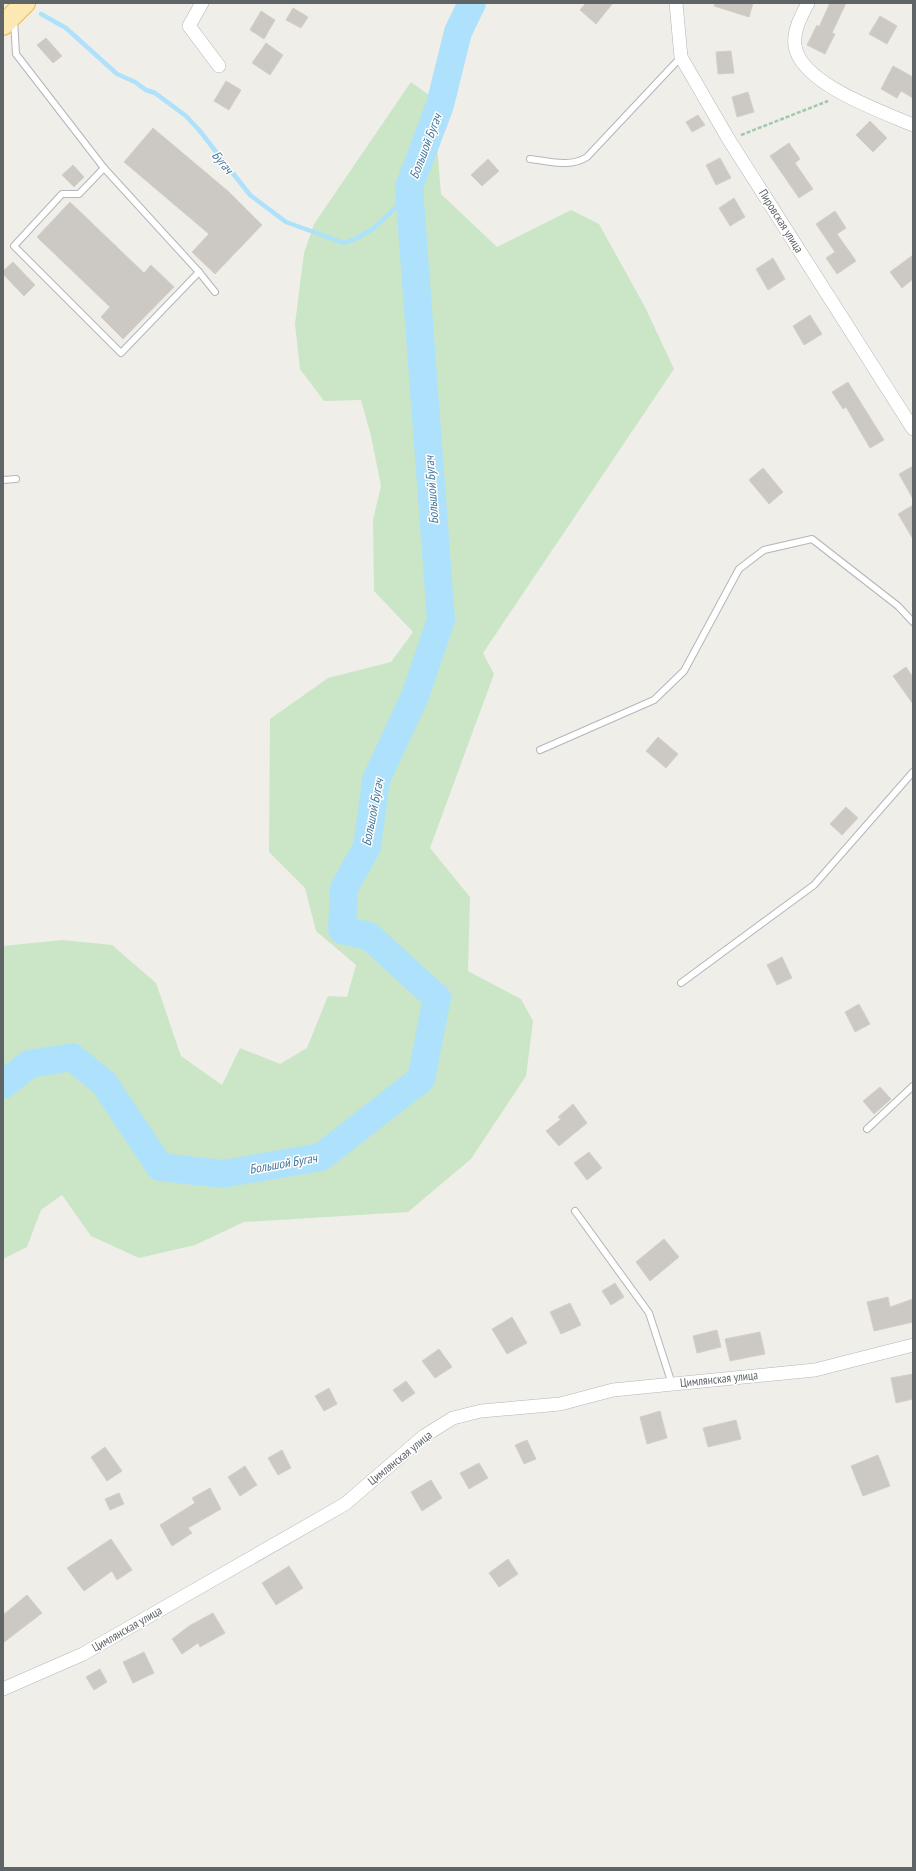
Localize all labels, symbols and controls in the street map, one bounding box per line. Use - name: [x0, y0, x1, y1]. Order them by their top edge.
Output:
- water label: Большой Бугач: [405, 110, 446, 181]
- water label: Бугач: [208, 147, 238, 178]
- street label: Пировская улица: [756, 186, 807, 256]
- water label: Большой Бугач: [421, 454, 442, 525]
- water label: Большой Бугач: [358, 776, 388, 847]
- water label: Большой Бугач: [248, 1149, 319, 1178]
- street label: Цимлянская улица: [679, 1367, 759, 1390]
- street label: Цимлянская улица: [365, 1427, 435, 1488]
- street label: Цимлянская улица: [89, 1602, 165, 1655]

